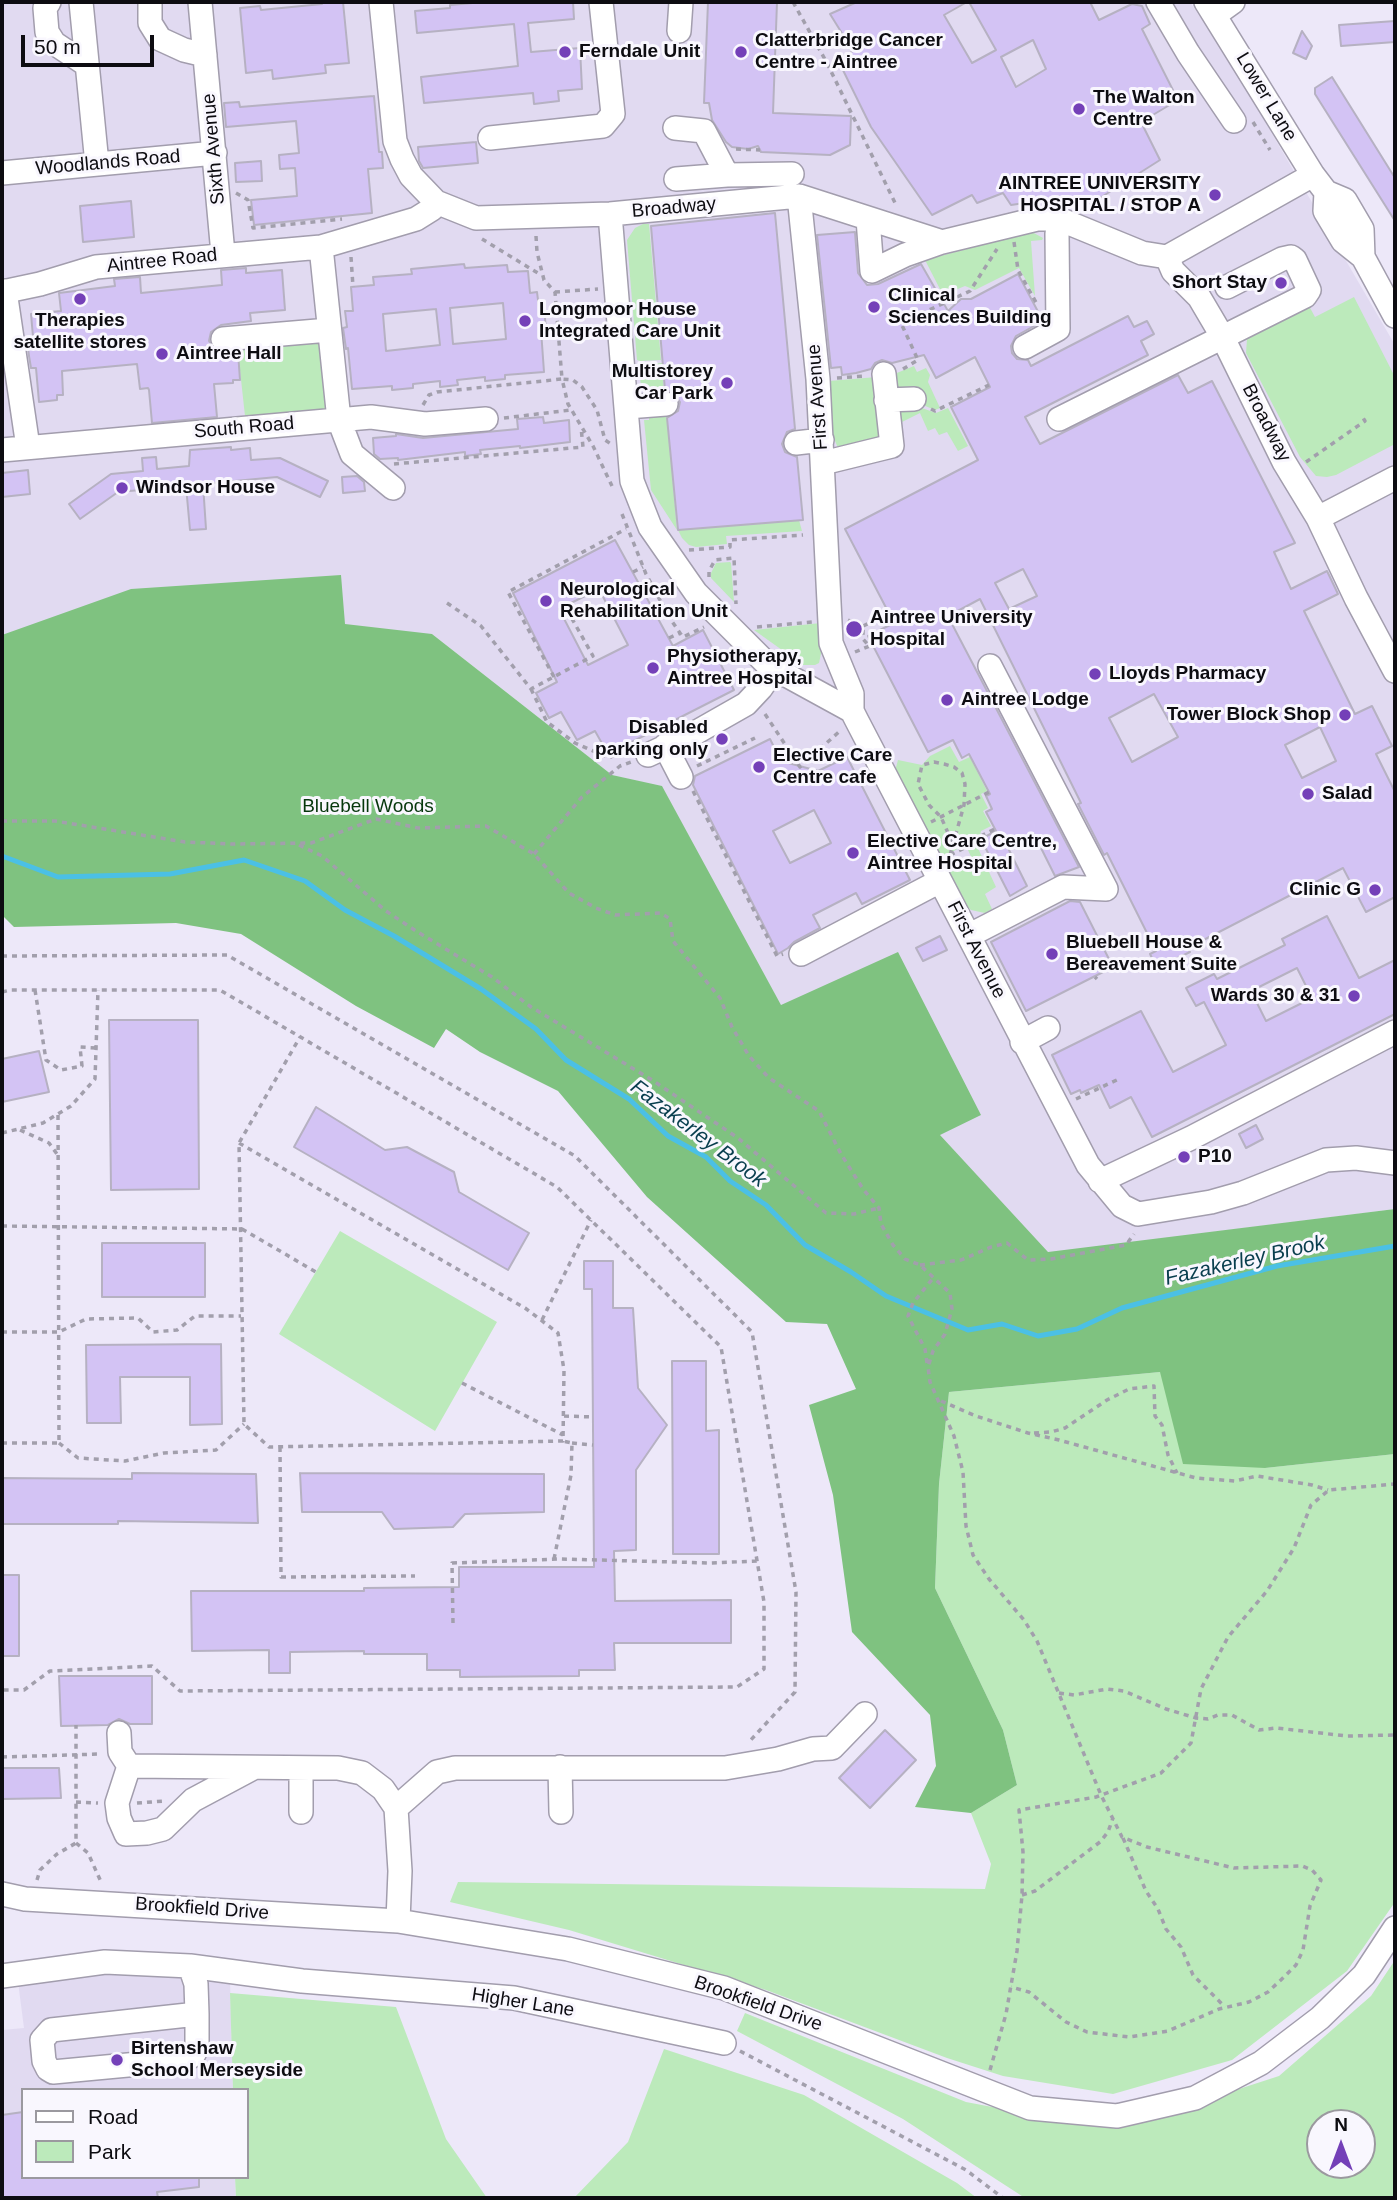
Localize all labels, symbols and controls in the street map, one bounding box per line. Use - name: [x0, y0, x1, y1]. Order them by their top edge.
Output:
- scale bar: [24, 21, 158, 65]
- place label: Clatterbridge Cancer Centre - Aintree: [755, 30, 943, 74]
- text: 50 m: [34, 35, 81, 58]
- place label: Ferndale Unit: [579, 41, 700, 63]
- marker: Ferndale Unit: [557, 44, 573, 60]
- marker: Clatterbridge Cancer Centre - Aintree: [733, 44, 749, 60]
- street label: Lower Lane: [1231, 49, 1301, 145]
- place label: The Walton Centre: [1093, 87, 1195, 131]
- street label: Sixth Avenue: [198, 92, 230, 206]
- marker: The Walton Centre: [1071, 101, 1087, 117]
- street label: Woodlands Road: [35, 145, 181, 181]
- place label: AINTREE UNIVERSITY HOSPITAL / STOP A: [998, 173, 1201, 217]
- marker: AINTREE UNIVERSITY HOSPITAL / STOP A: [1207, 187, 1223, 203]
- street label: Broadway: [631, 193, 717, 223]
- street label: Aintree Road: [106, 244, 218, 278]
- place label: Short Stay: [1172, 272, 1267, 294]
- marker: Short Stay: [1273, 275, 1289, 291]
- place label: Clinical Sciences Building: [888, 285, 1052, 329]
- marker: Therapies satellite stores: [72, 291, 88, 307]
- place label: Longmoor House Integrated Care Unit: [539, 299, 721, 343]
- marker: Clinical Sciences Building: [866, 299, 882, 315]
- place label: Therapies satellite stores: [13, 310, 147, 354]
- marker: Longmoor House Integrated Care Unit: [517, 313, 533, 329]
- place label: Aintree Hall: [176, 343, 282, 365]
- street label: First Avenue: [803, 343, 833, 451]
- marker: Aintree Hall: [154, 346, 170, 362]
- place label: Multistorey Car Park: [612, 361, 713, 405]
- marker: Multistorey Car Park: [719, 375, 735, 391]
- street label: Broadway: [1237, 380, 1295, 466]
- street label: South Road: [193, 412, 295, 444]
- place label: Windsor House: [136, 477, 275, 499]
- marker: Windsor House: [114, 480, 130, 496]
- place label: Neurological Rehabilitation Unit: [560, 579, 728, 623]
- marker: Neurological Rehabilitation Unit: [538, 593, 554, 609]
- place label: Aintree University Hospital: [870, 607, 1033, 651]
- marker: Aintree University Hospital: [844, 619, 864, 639]
- place label: Physiotherapy, Aintree Hospital: [667, 646, 813, 690]
- marker: Physiotherapy, Aintree Hospital: [645, 660, 661, 676]
- place label: Lloyds Pharmacy: [1109, 663, 1266, 685]
- marker: Lloyds Pharmacy: [1087, 666, 1103, 682]
- place label: Aintree Lodge: [961, 689, 1089, 711]
- marker: Aintree Lodge: [939, 692, 955, 708]
- place label: Tower Block Shop: [1167, 704, 1331, 726]
- marker: Tower Block Shop: [1337, 707, 1353, 723]
- place label: Disabled parking only: [595, 717, 708, 761]
- marker: Disabled parking only: [714, 731, 730, 747]
- place label: Elective Care Centre cafe: [773, 745, 892, 789]
- marker: Elective Care Centre cafe: [751, 759, 767, 775]
- place label: Salad: [1322, 783, 1373, 805]
- marker: Salad: [1300, 786, 1316, 802]
- park label: Bluebell Woods: [302, 796, 434, 818]
- place label: Elective Care Centre, Aintree Hospital: [867, 831, 1057, 875]
- marker: Elective Care Centre, Aintree Hospital: [845, 845, 861, 861]
- place label: Clinic G: [1289, 879, 1361, 901]
- marker: Clinic G: [1367, 882, 1383, 898]
- street label: First Avenue: [942, 897, 1010, 1003]
- place label: Bluebell House & Bereavement Suite: [1066, 932, 1237, 976]
- marker: Bluebell House & Bereavement Suite: [1044, 946, 1060, 962]
- place label: Wards 30 & 31: [1211, 985, 1340, 1007]
- marker: Wards 30 & 31: [1346, 988, 1362, 1004]
- water label: Fazakerley Brook: [625, 1075, 771, 1193]
- place label: P10: [1198, 1146, 1232, 1168]
- marker: P10: [1176, 1149, 1192, 1165]
- water label: Fazakerley Brook: [1163, 1230, 1327, 1292]
- street label: Brookfield Drive: [134, 1893, 270, 1925]
- street label: Brookfield Drive: [691, 1971, 825, 2037]
- street label: Higher Lane: [470, 1984, 576, 2022]
- place label: Birtenshaw School Merseyside: [131, 2038, 303, 2082]
- marker: Birtenshaw School Merseyside: [109, 2052, 125, 2068]
- legend: [21, 2088, 248, 2179]
- text: Road: [88, 2105, 138, 2128]
- north arrow: [1306, 2109, 1376, 2179]
- text: N: [1334, 2114, 1348, 2135]
- text: Park: [88, 2140, 131, 2163]

